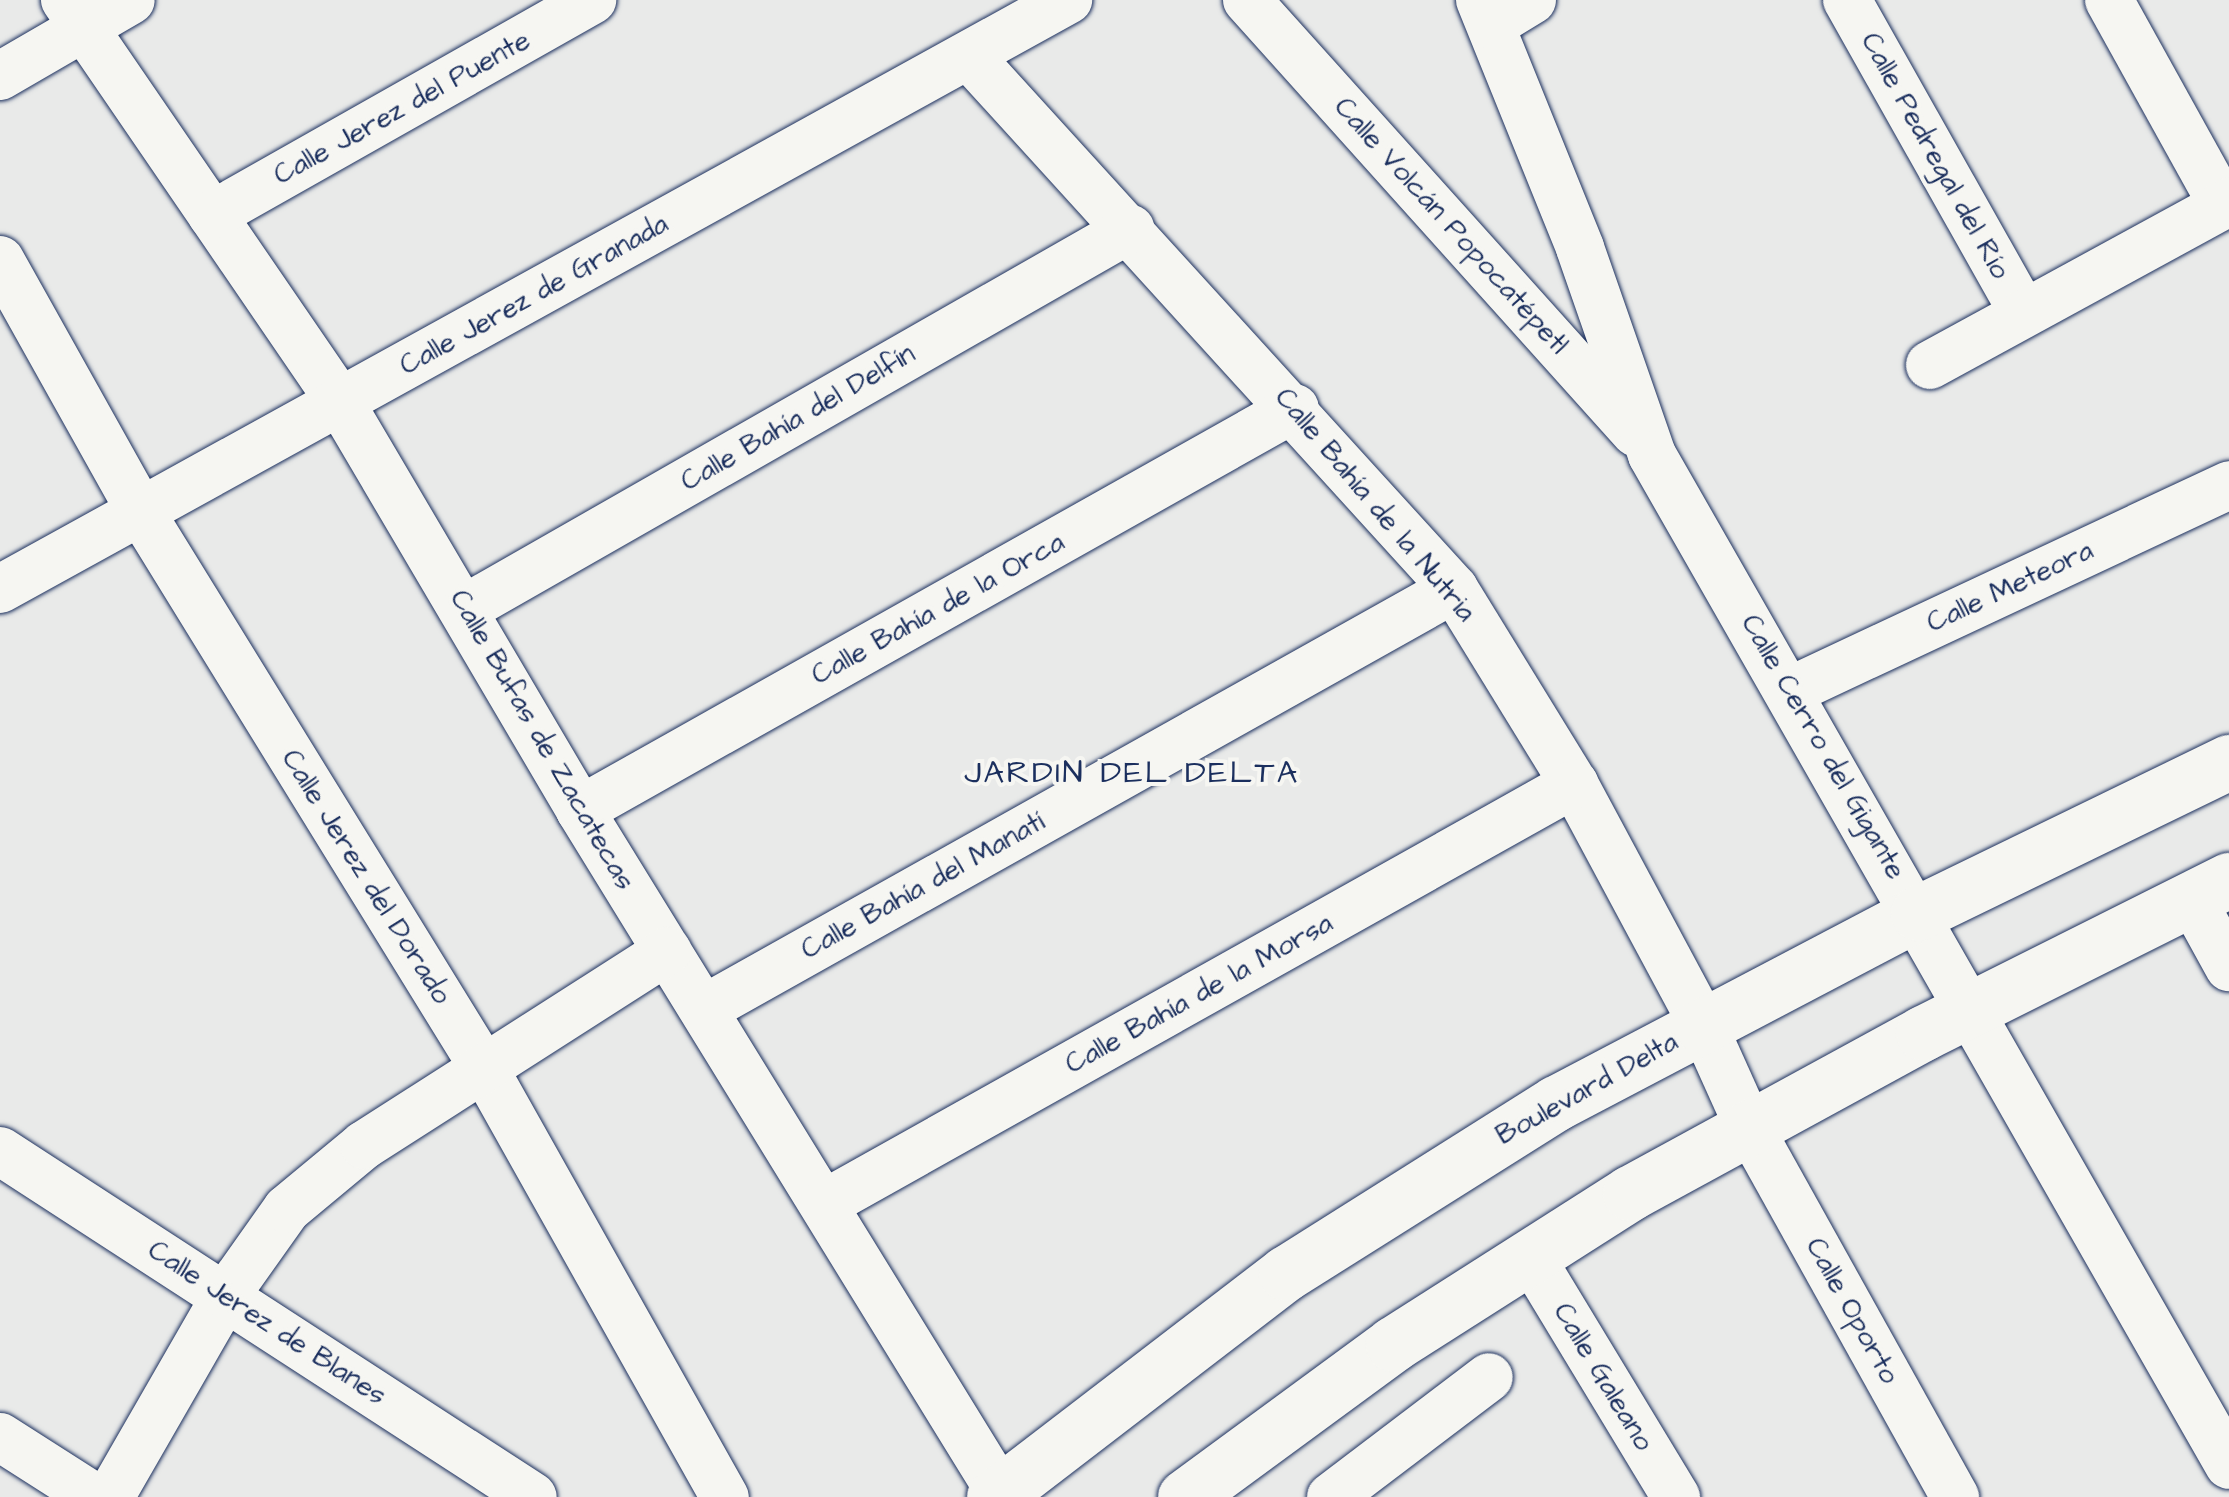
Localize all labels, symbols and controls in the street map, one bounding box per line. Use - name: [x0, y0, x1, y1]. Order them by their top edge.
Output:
- street label: Calle Jerez del Puente: [268, 24, 536, 192]
- street label: Calle Pedregal del Río: [1853, 27, 2017, 285]
- street label: Calle Volcán Popocatépetl: [1327, 91, 1575, 361]
- street label: Calle Jerez de Granada: [394, 207, 674, 383]
- street label: Calle Bahía del Delfín: [675, 337, 921, 499]
- street label: Calle Bahía de la Nutria: [1267, 381, 1483, 629]
- street label: Calle Bahía de la Orca: [806, 526, 1070, 692]
- street label: Calle Meteora: [1922, 534, 2098, 640]
- street label: Calle Bufas de Zacatecas: [442, 584, 642, 896]
- street label: Calle Cerro del Gigante: [1733, 609, 1913, 885]
- street label: Calle Jerez del Dorado: [274, 744, 458, 1010]
- district label: JARDIN DEL DELTA: [964, 754, 1300, 792]
- street label: Calle Bahía del Manatí: [795, 805, 1051, 967]
- street label: Calle Bahía de la Morsa: [1060, 907, 1338, 1081]
- street label: Boulevard Delta: [1490, 1025, 1684, 1153]
- street label: Calle Oporto: [1798, 1232, 1906, 1390]
- street label: Calle Jerez de Blanes: [142, 1233, 392, 1413]
- street label: Calle Galeano: [1546, 1297, 1660, 1457]

